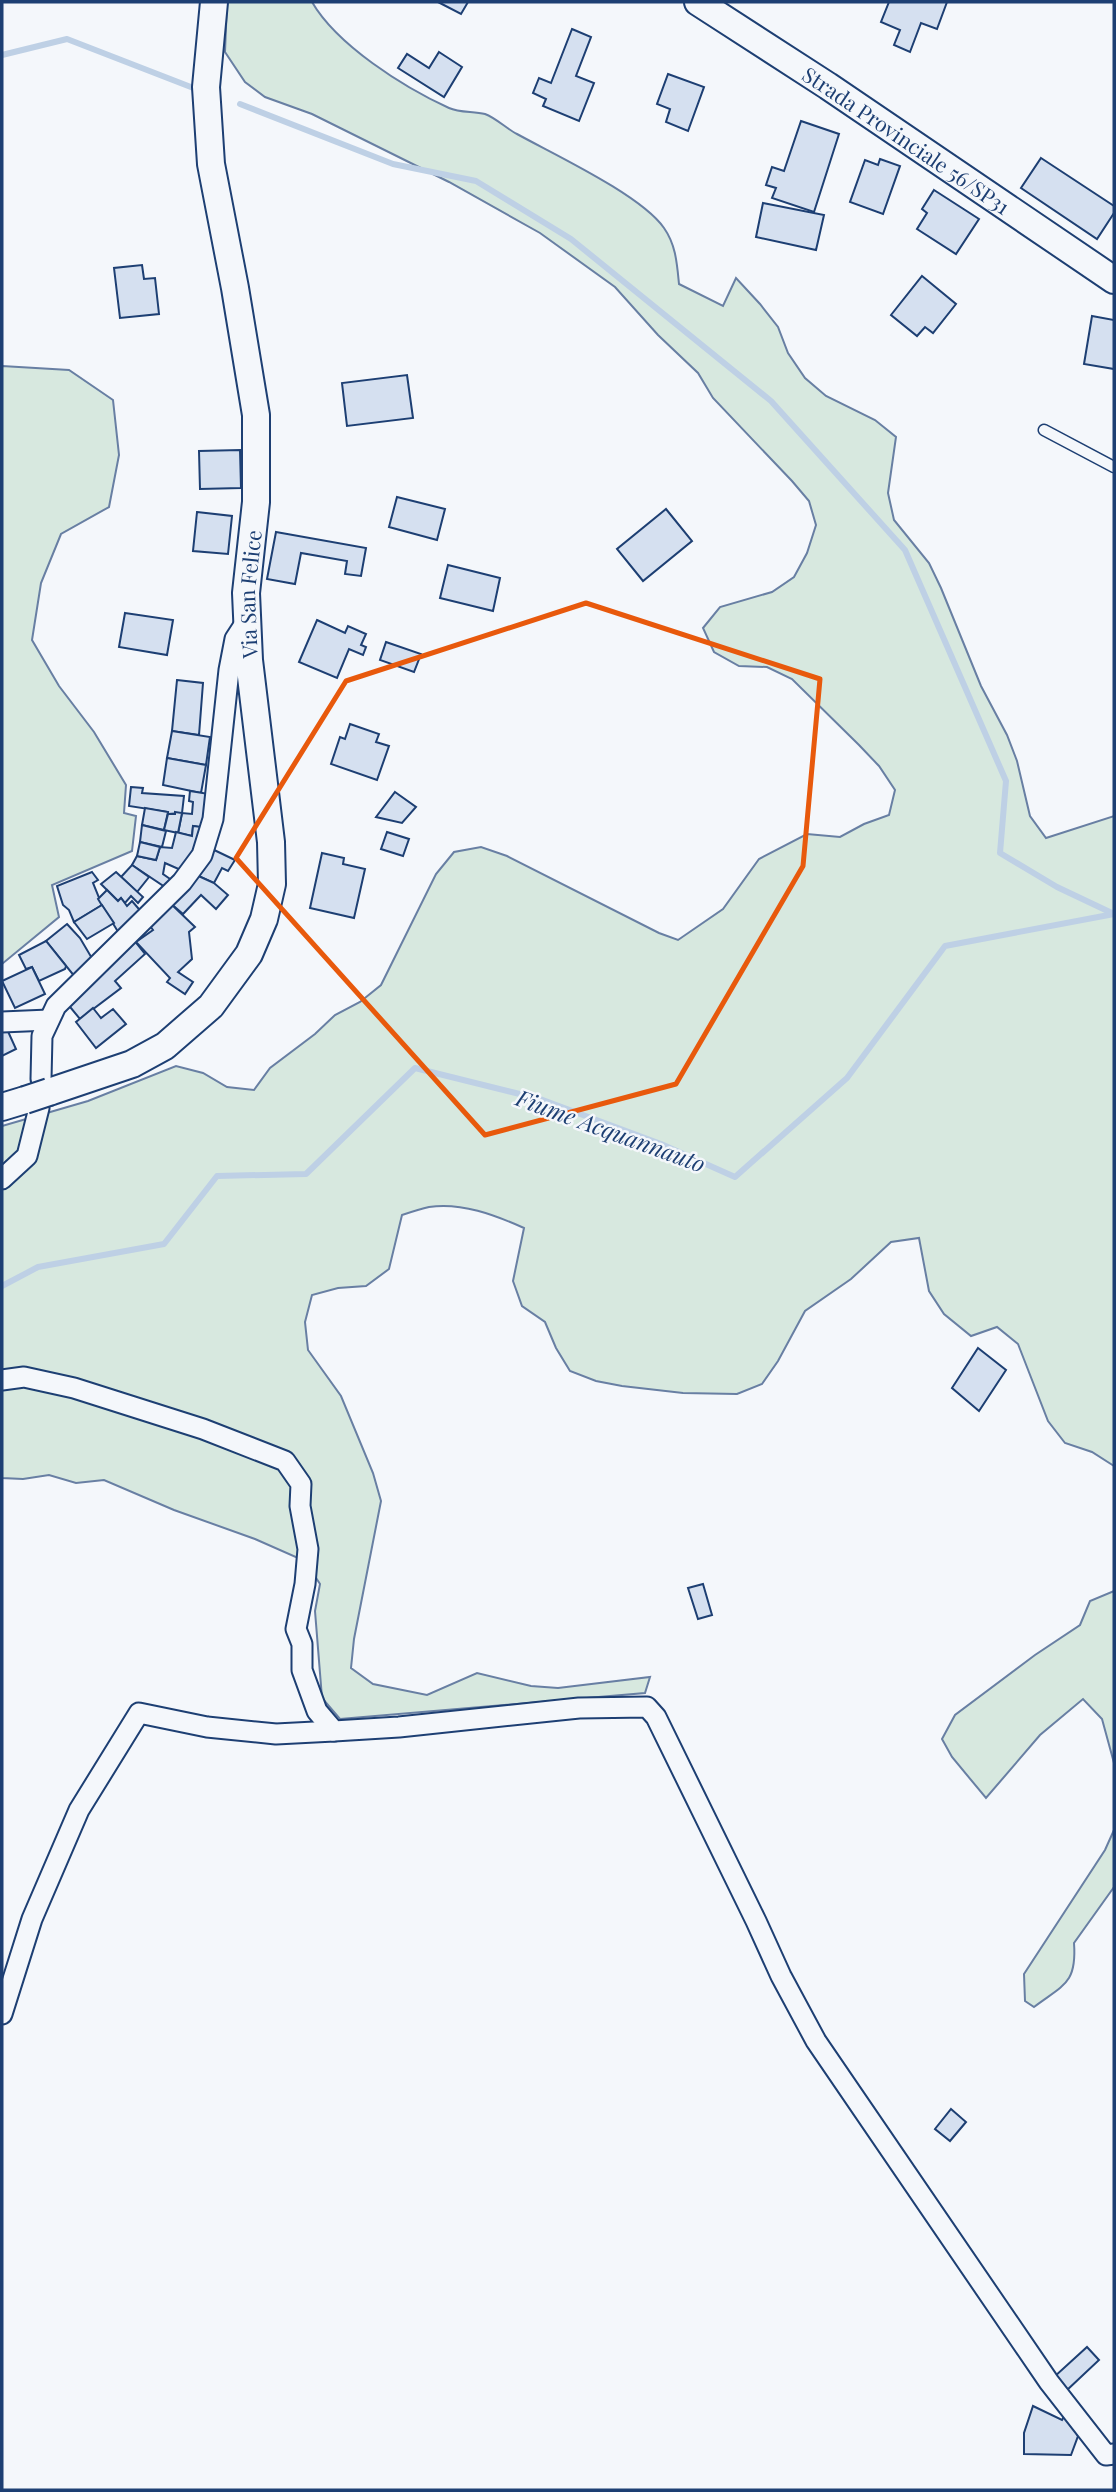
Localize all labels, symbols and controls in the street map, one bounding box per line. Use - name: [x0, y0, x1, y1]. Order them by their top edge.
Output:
- street label: Strada Provinciale 56/SP31: [798, 60, 1016, 220]
- street label: Via San Felice: [232, 528, 267, 660]
- water label: Fiume Acquannauto: [511, 1081, 710, 1179]

